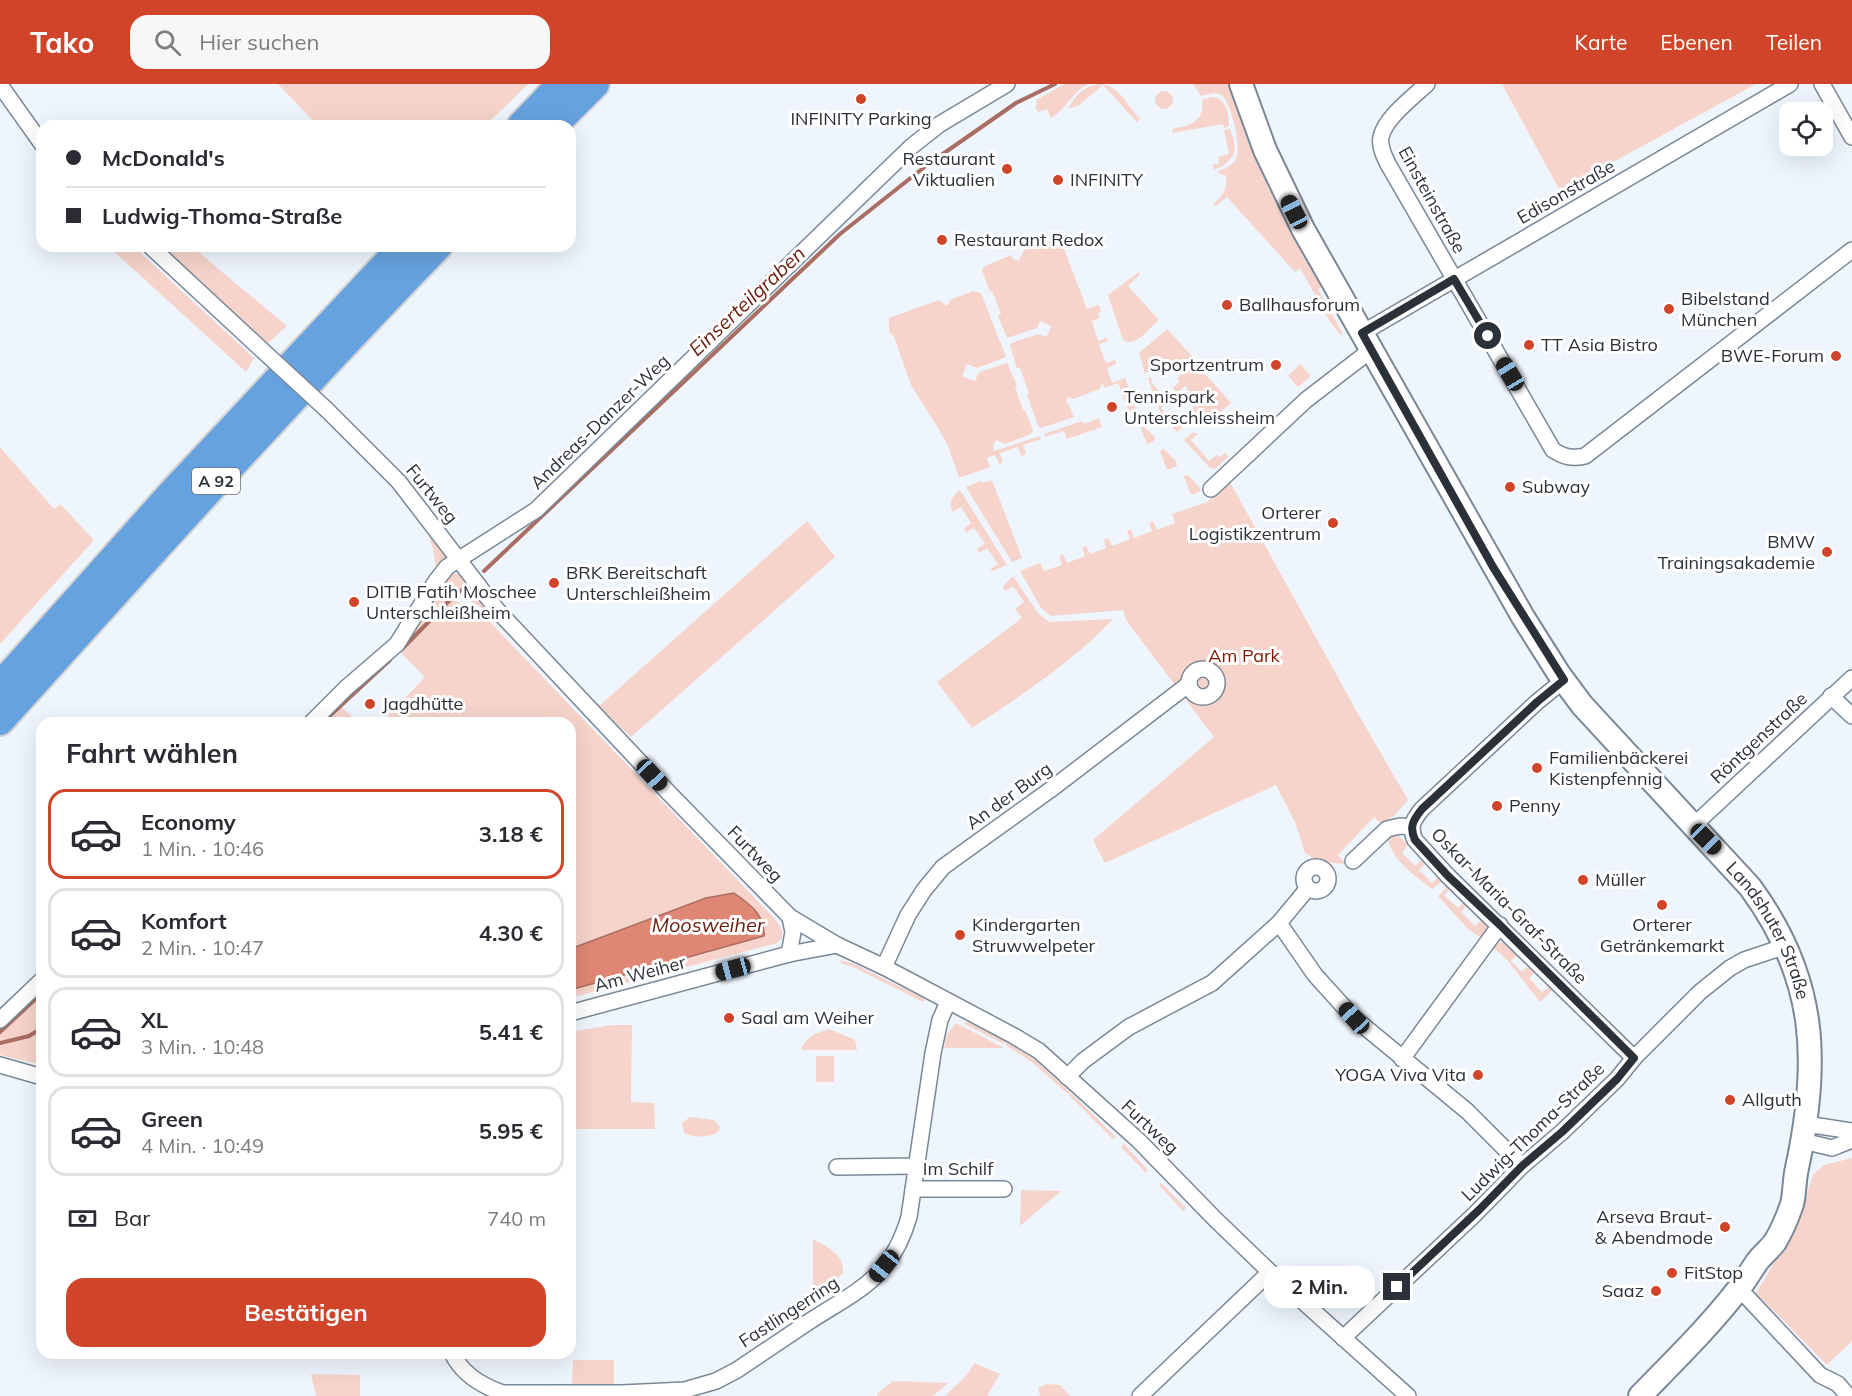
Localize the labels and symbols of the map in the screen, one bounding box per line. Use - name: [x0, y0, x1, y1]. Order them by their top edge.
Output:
- marker: INFINITY Parking: [854, 92, 868, 106]
- place label: INFINITY Parking: [790, 107, 932, 130]
- street label: Einsteinstraße: [1394, 142, 1471, 257]
- place label: Restaurant Viktualien: [903, 147, 995, 191]
- street label: Edisonstraße: [1513, 154, 1619, 229]
- marker: Restaurant Viktualien: [1000, 162, 1014, 176]
- place label: INFINITY: [1070, 168, 1144, 191]
- marker: INFINITY: [1051, 173, 1065, 187]
- car: [1278, 192, 1310, 232]
- place label: Restaurant Redox: [954, 228, 1104, 251]
- marker: Restaurant Redox: [935, 233, 949, 247]
- water label: Einserteilgraben: [683, 240, 810, 361]
- place label: Bibelstand München: [1681, 287, 1770, 331]
- place label: Ballhausforum: [1239, 293, 1360, 316]
- marker: Ballhausforum: [1220, 298, 1234, 312]
- marker: Bibelstand München: [1662, 302, 1676, 316]
- route start: [1474, 322, 1501, 349]
- place label: TT Asia Bistro: [1541, 333, 1658, 356]
- marker: TT Asia Bistro: [1522, 338, 1536, 352]
- place label: BWE-Forum: [1721, 344, 1824, 367]
- street label: Andreas-Danzer-Weg: [525, 349, 674, 494]
- marker: BWE-Forum: [1829, 349, 1843, 363]
- place label: Sportzentrum: [1150, 353, 1264, 376]
- car: [1493, 354, 1527, 394]
- marker: Sportzentrum: [1269, 358, 1283, 372]
- place label: Tennispark Unterschleissheim: [1124, 385, 1275, 429]
- marker: Tennispark Unterschleissheim: [1105, 400, 1119, 414]
- street label: Furtweg: [401, 459, 463, 528]
- road number: A 92: [192, 468, 240, 494]
- place label: Subway: [1522, 475, 1590, 498]
- marker: Subway: [1503, 480, 1517, 494]
- place label: Orterer Logistikzentrum: [1189, 501, 1321, 545]
- marker: Orterer Logistikzentrum: [1326, 516, 1340, 530]
- place label: BMW Trainingsakademie: [1658, 530, 1815, 574]
- marker: BMW Trainingsakademie: [1820, 545, 1834, 559]
- place label: BRK Bereitschaft Unterschleißheim: [566, 561, 711, 605]
- marker: BRK Bereitschaft Unterschleißheim: [547, 576, 561, 590]
- place label: DITIB Fatih Moschee Unterschleißheim: [366, 580, 537, 624]
- marker: DITIB Fatih Moschee Unterschleißheim: [347, 595, 361, 609]
- park label: Am Park: [1208, 644, 1281, 667]
- street label: Röntgenstraße: [1705, 687, 1812, 788]
- place label: Jagdhütte: [382, 692, 463, 715]
- marker: Jagdhütte: [363, 697, 377, 711]
- place label: Familienbäckerei Kistenpfennig: [1549, 746, 1688, 790]
- car: [633, 756, 671, 794]
- street label: An der Burg: [961, 757, 1056, 834]
- marker: Familienbäckerei Kistenpfennig: [1530, 761, 1544, 775]
- place label: Penny: [1509, 794, 1561, 817]
- marker: Penny: [1490, 799, 1504, 813]
- car: [1687, 820, 1725, 858]
- street label: Furtweg: [723, 821, 788, 887]
- street label: Oskar-Maria-Graf-Straße: [1426, 823, 1592, 989]
- street label: Landshuter Straße: [1721, 857, 1815, 1002]
- place label: Müller: [1595, 868, 1646, 891]
- marker: Müller: [1576, 873, 1590, 887]
- marker: Orterer Getränkemarkt: [1655, 898, 1669, 912]
- water label: Moosweiher: [652, 912, 765, 937]
- place label: Kindergarten Struwwelpeter: [972, 913, 1095, 957]
- place label: Orterer Getränkemarkt: [1600, 913, 1724, 957]
- marker: Kindergarten Struwwelpeter: [953, 928, 967, 942]
- street label: Am Weiher: [592, 950, 689, 997]
- car: [713, 956, 753, 982]
- car: [1335, 999, 1373, 1037]
- place label: Saal am Weiher: [741, 1006, 874, 1029]
- marker: Saal am Weiher: [722, 1011, 736, 1025]
- street label: Ludwig-Thoma-Straße: [1456, 1057, 1609, 1206]
- place label: YOGA Viva Vita: [1334, 1063, 1466, 1086]
- marker: YOGA Viva Vita: [1471, 1068, 1485, 1082]
- place label: Allguth: [1742, 1088, 1802, 1111]
- marker: Allguth: [1723, 1093, 1737, 1107]
- street label: Furtweg: [1117, 1094, 1184, 1159]
- street label: Im Schilf: [923, 1157, 994, 1180]
- place label: Arseva Braut- & Abendmode: [1594, 1205, 1713, 1249]
- marker: Arseva Braut- & Abendmode: [1718, 1220, 1732, 1234]
- car: [866, 1246, 902, 1286]
- place label: FitStop: [1684, 1261, 1743, 1284]
- callout: 2 Min.: [1265, 1266, 1376, 1308]
- marker: FitStop: [1665, 1266, 1679, 1280]
- street label: Fastlingerring: [735, 1271, 843, 1352]
- route end: [1383, 1273, 1410, 1300]
- place label: Saaz: [1602, 1279, 1644, 1302]
- marker: Saaz: [1649, 1284, 1663, 1298]

